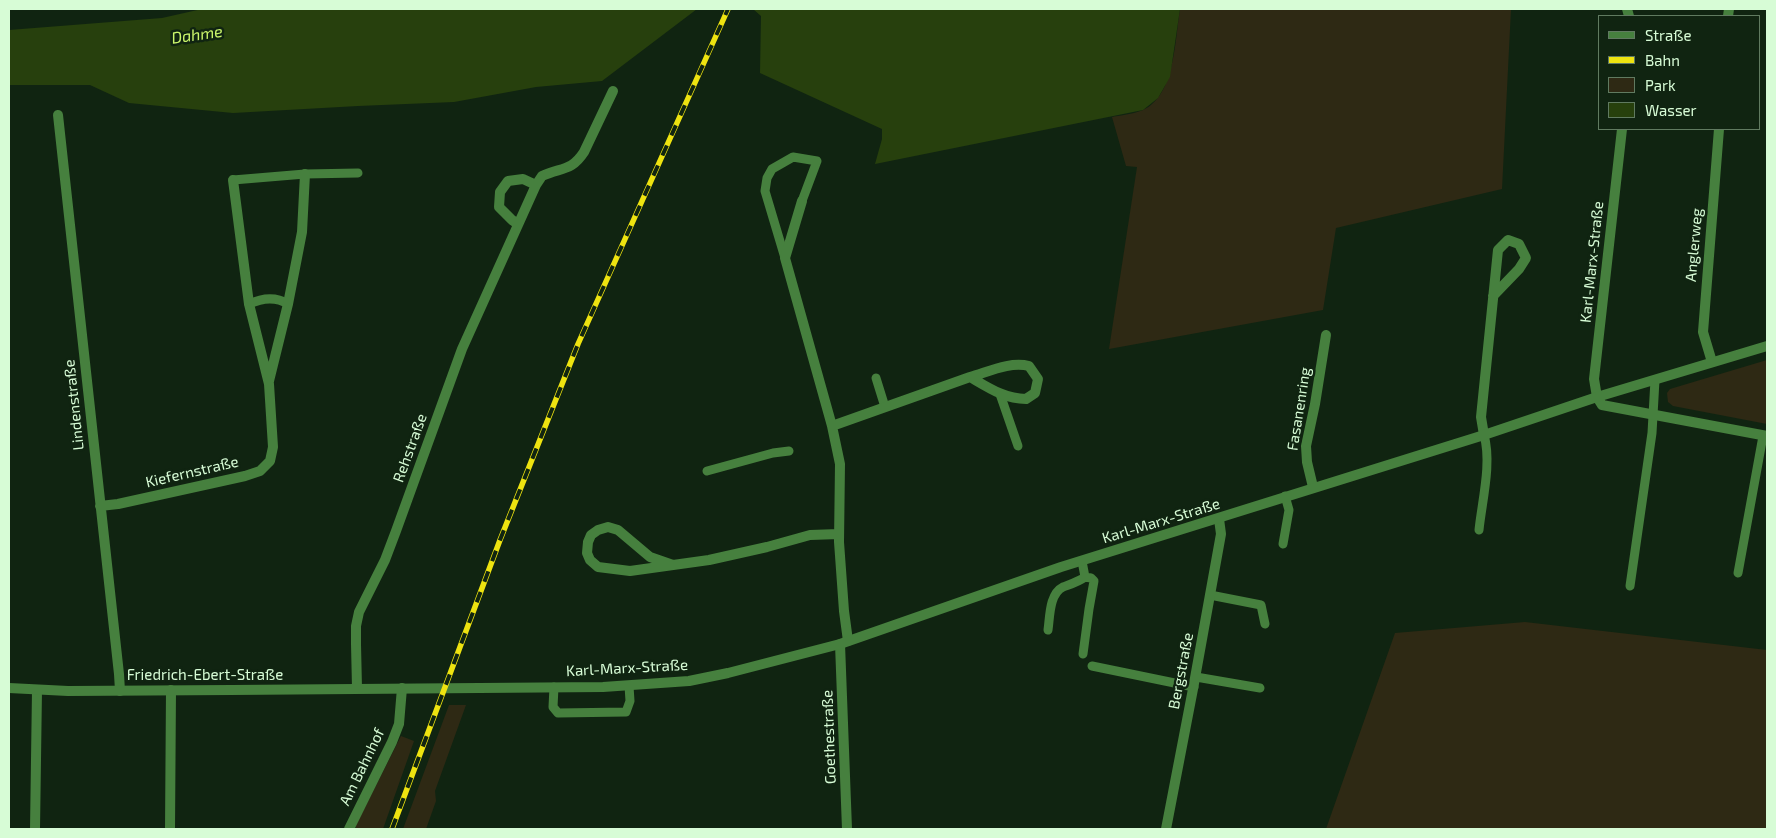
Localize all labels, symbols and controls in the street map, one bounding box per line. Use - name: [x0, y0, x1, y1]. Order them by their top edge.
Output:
- legend: [1598, 15, 1761, 130]
- water label: Dahme: [170, 22, 224, 48]
- text: Straße: [1645, 26, 1691, 44]
- text: Bahn: [1645, 51, 1680, 69]
- text: Park: [1645, 76, 1676, 94]
- text: Wasser: [1645, 101, 1697, 119]
- street label: Karl-Marx-Straße: [1577, 200, 1607, 324]
- street label: Anglerweg: [1682, 208, 1706, 282]
- street label: Lindenstraße: [60, 359, 88, 451]
- street label: Fasanenring: [1284, 366, 1314, 452]
- street label: Rehstraße: [389, 411, 431, 485]
- street label: Kiefernstraße: [144, 453, 240, 491]
- street label: Karl-Marx-Straße: [1100, 495, 1222, 547]
- street label: Bergstraße: [1165, 631, 1197, 711]
- street label: Karl-Marx-Straße: [566, 656, 688, 680]
- street label: Friedrich-Ebert-Straße: [127, 666, 283, 684]
- street label: Goethestraße: [818, 690, 840, 784]
- street label: Am Bahnhof: [336, 725, 388, 809]

